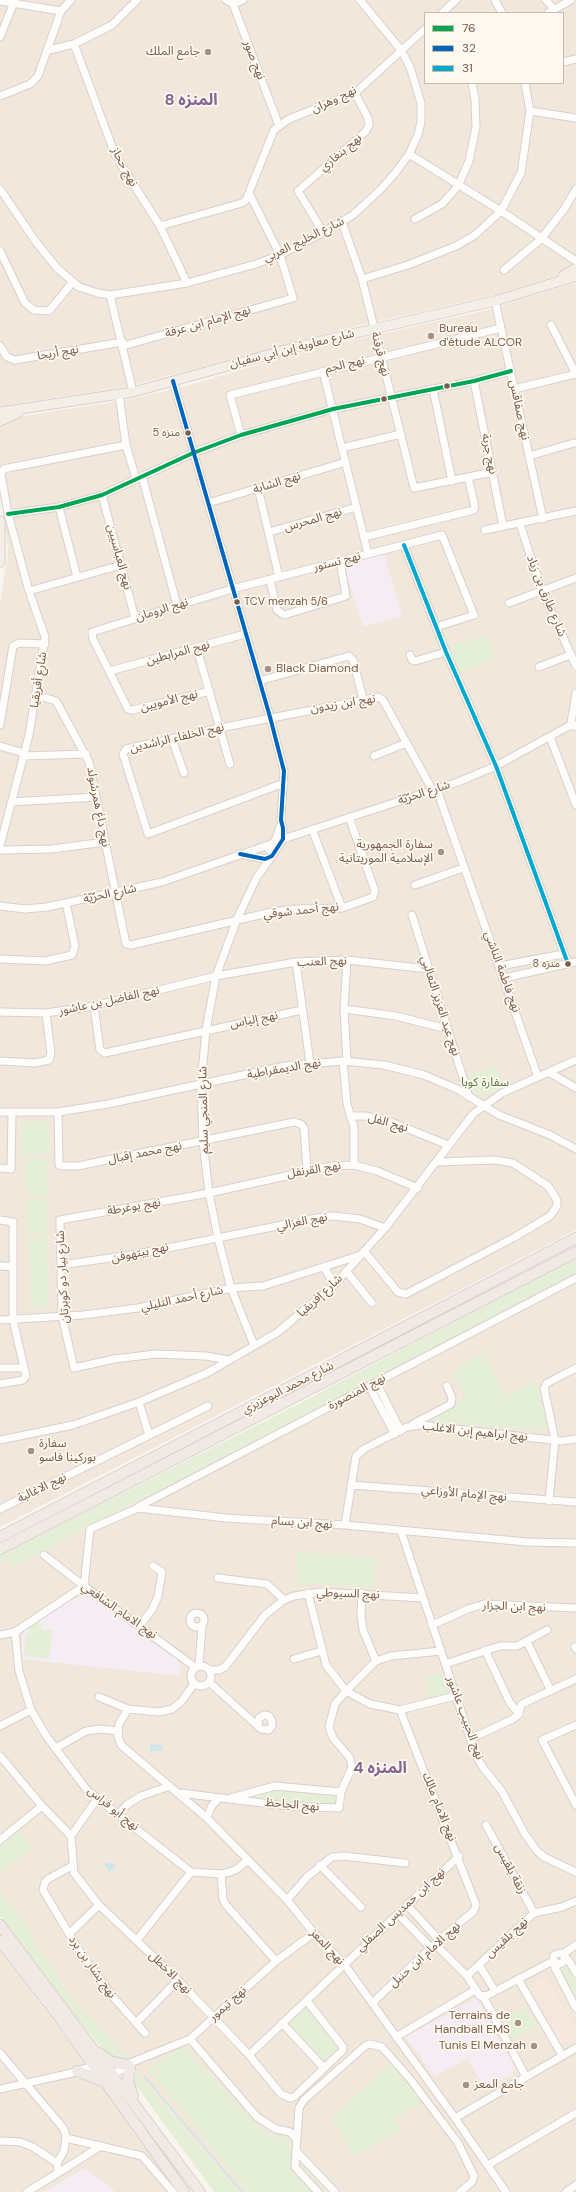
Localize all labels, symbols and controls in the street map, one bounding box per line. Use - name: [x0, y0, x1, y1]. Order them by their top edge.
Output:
- legend: [424, 12, 564, 84]
- text: 76: [462, 20, 476, 36]
- street label: نهج صور: [240, 38, 268, 82]
- text: 32: [462, 40, 476, 56]
- place label: جامع الملك: [146, 45, 200, 59]
- marker: جامع الملك: [203, 47, 213, 57]
- text: 31: [462, 60, 473, 76]
- street label: نهج وهران: [309, 83, 359, 117]
- district label: المنزه 8: [164, 91, 218, 111]
- street label: نهج بنغازي: [317, 131, 365, 175]
- street label: نهج حجاز: [108, 145, 140, 189]
- street label: شارع الخليج العربي: [261, 214, 347, 266]
- street label: نهج الإمام ابن عرفة: [163, 303, 253, 341]
- place label: Bureau d'étude ALCOR: [439, 322, 522, 350]
- street label: شارع معاوية إبن أبي سفيان: [228, 327, 356, 371]
- street label: نهج قرقنة: [368, 330, 392, 378]
- marker: Bureau d'étude ALCOR: [426, 331, 436, 341]
- street label: نهج أريحا: [36, 342, 80, 364]
- street label: نهج الجم: [324, 353, 366, 377]
- street label: نهج صفاقس: [506, 379, 532, 441]
- unlabelled marker: [442, 381, 452, 391]
- unlabelled marker: [379, 394, 389, 404]
- place label: منزه 5: [152, 426, 180, 440]
- marker: منزه 5: [183, 428, 193, 438]
- street label: نهج جربة: [478, 433, 500, 475]
- street label: نهج الشابة: [251, 469, 303, 497]
- street label: نهج المحرس: [282, 505, 344, 535]
- street label: نهج العباسيين: [103, 523, 135, 591]
- street label: نهج تستور: [312, 549, 362, 575]
- street label: شارع طارق بن زياد: [523, 553, 569, 639]
- street label: نهج الرومان: [134, 595, 190, 625]
- place label: TCV menzah 5/6: [244, 595, 328, 609]
- marker: TCV menzah 5/6: [232, 597, 242, 607]
- street label: نهج المرابطين: [145, 638, 211, 668]
- street label: شارع أفريقيا: [27, 651, 51, 709]
- place label: Black Diamond: [276, 662, 358, 676]
- marker: Black Diamond: [263, 664, 273, 674]
- street label: نهج الأمويين: [139, 687, 199, 715]
- street label: نهج ابن زيدون: [309, 692, 377, 716]
- street label: نهج الخلفاء الراشدين: [128, 720, 226, 756]
- street label: نهج داغ همرشولد: [83, 766, 113, 848]
- street label: شارع الحرّيّة: [396, 778, 452, 808]
- place label: سفارة الجمهورية الإسلامية الموريتانية: [339, 838, 433, 866]
- marker: سفارة الجمهورية الإسلامية الموريتانية: [436, 847, 446, 857]
- street label: شارع الحرّيّة: [82, 881, 138, 907]
- street label: نهج أحمد شوقي: [262, 900, 340, 922]
- street label: نهج فاطمة الناشي: [481, 930, 523, 1014]
- street label: نهج العنب: [297, 954, 347, 970]
- street label: نهج عبد العزيز الثعالبي: [417, 954, 463, 1058]
- place label: منزه 8: [532, 957, 560, 971]
- marker: منزه 8: [563, 959, 573, 969]
- street label: نهج الفاضل بن عاشور: [57, 983, 161, 1019]
- street label: نهج إلياس: [229, 1008, 279, 1032]
- street label: نهج الديمقراطية: [246, 1055, 322, 1083]
- street label: شارع المنجي سليم: [196, 1066, 212, 1154]
- park label: سفارة كوبا: [461, 1076, 509, 1090]
- street label: نهج الفل: [366, 1110, 410, 1136]
- street label: نهج محمد إقبال: [107, 1139, 183, 1167]
- street label: نهج القرنفل: [286, 1159, 342, 1181]
- street label: نهج يوغرطة: [106, 1195, 162, 1219]
- street label: نهج الغزالي: [275, 1210, 329, 1234]
- street label: شارع بيار دو كوبرتان: [53, 1230, 73, 1324]
- street label: نهج بيتهوفن: [110, 1240, 170, 1266]
- street label: شارع إفريقيا: [294, 1271, 346, 1321]
- street label: شارع أحمد التليلي: [139, 1283, 225, 1315]
- street label: شارع محمد البوعزيزي: [240, 1359, 336, 1417]
- street label: نهج المنصورة: [326, 1371, 388, 1413]
- street label: نهج ابراهيم إبن الاغلب: [422, 1419, 528, 1445]
- place label: سفارة بوركينا فاسو: [39, 1437, 96, 1465]
- marker: سفارة بوركينا فاسو: [26, 1446, 36, 1456]
- street label: نهج الاغالبة: [15, 1470, 69, 1506]
- street label: نهج الإمام الأوزاعي: [421, 1483, 507, 1505]
- street label: نهج ابن بسام: [271, 1514, 333, 1532]
- street label: نهج الامام الشافعي: [78, 1580, 160, 1642]
- street label: نهج السيوطي: [316, 1586, 380, 1602]
- street label: نهج ابن الجزار: [482, 1599, 546, 1615]
- street label: نهج الحبيب عاشور: [443, 1674, 487, 1762]
- district label: المنزه 4: [353, 1759, 407, 1779]
- street label: نهج الامام مالك: [419, 1771, 459, 1843]
- street label: نهج أبو فراس: [84, 1784, 142, 1834]
- street label: نهج الجاحظ: [264, 1795, 320, 1815]
- street label: زنقة بلقيس: [491, 1841, 529, 1897]
- street label: نهج ابن حمديس الصقلي: [354, 1865, 448, 1955]
- street label: نهج بلقيس: [483, 1915, 531, 1961]
- street label: نهج الامام ابن حنبل: [386, 1919, 464, 1991]
- street label: نهج المعز: [307, 1926, 347, 1968]
- street label: نهج بشار بن برد: [65, 1933, 119, 2001]
- street label: نهج الاخطل: [146, 1949, 194, 1997]
- street label: نهج تيمور: [206, 1983, 250, 2025]
- place label: Terrains de Handball EMS: [434, 2009, 510, 2037]
- marker: Terrains de Handball EMS: [513, 2018, 523, 2028]
- place label: Tunis El Menzah: [439, 2039, 526, 2053]
- marker: Tunis El Menzah: [529, 2041, 539, 2051]
- place label: جامع المعز: [474, 2078, 524, 2092]
- marker: جامع المعز: [461, 2080, 471, 2090]

